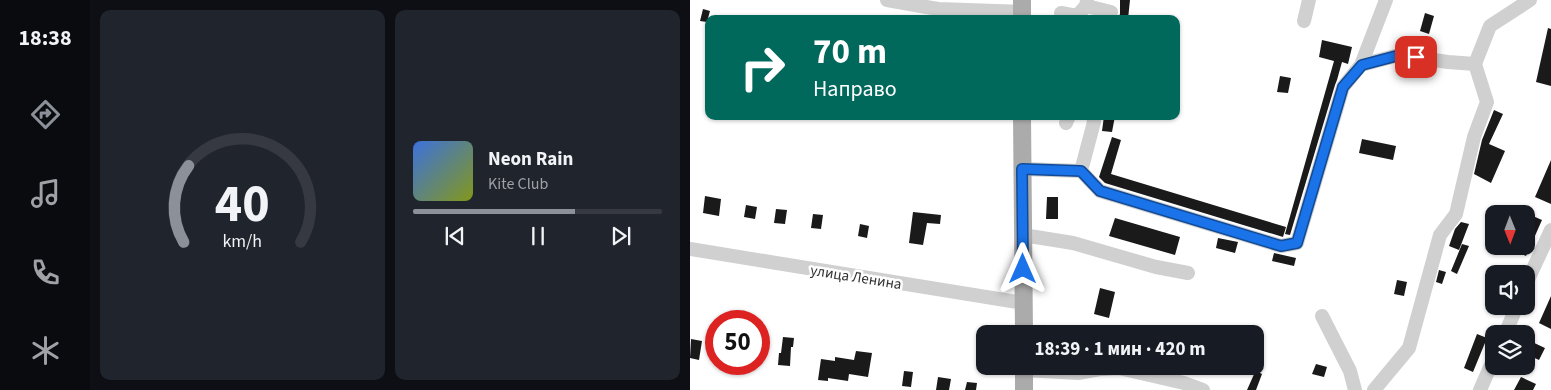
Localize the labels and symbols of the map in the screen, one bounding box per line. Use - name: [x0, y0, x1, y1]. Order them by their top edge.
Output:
- pin: [1395, 36, 1437, 78]
- north arrow: [1485, 205, 1535, 255]
- position arrow: [996, 242, 1048, 294]
- street label: улица Ленина: [809, 260, 903, 295]
- speed limit sign: 50: [705, 310, 770, 375]

